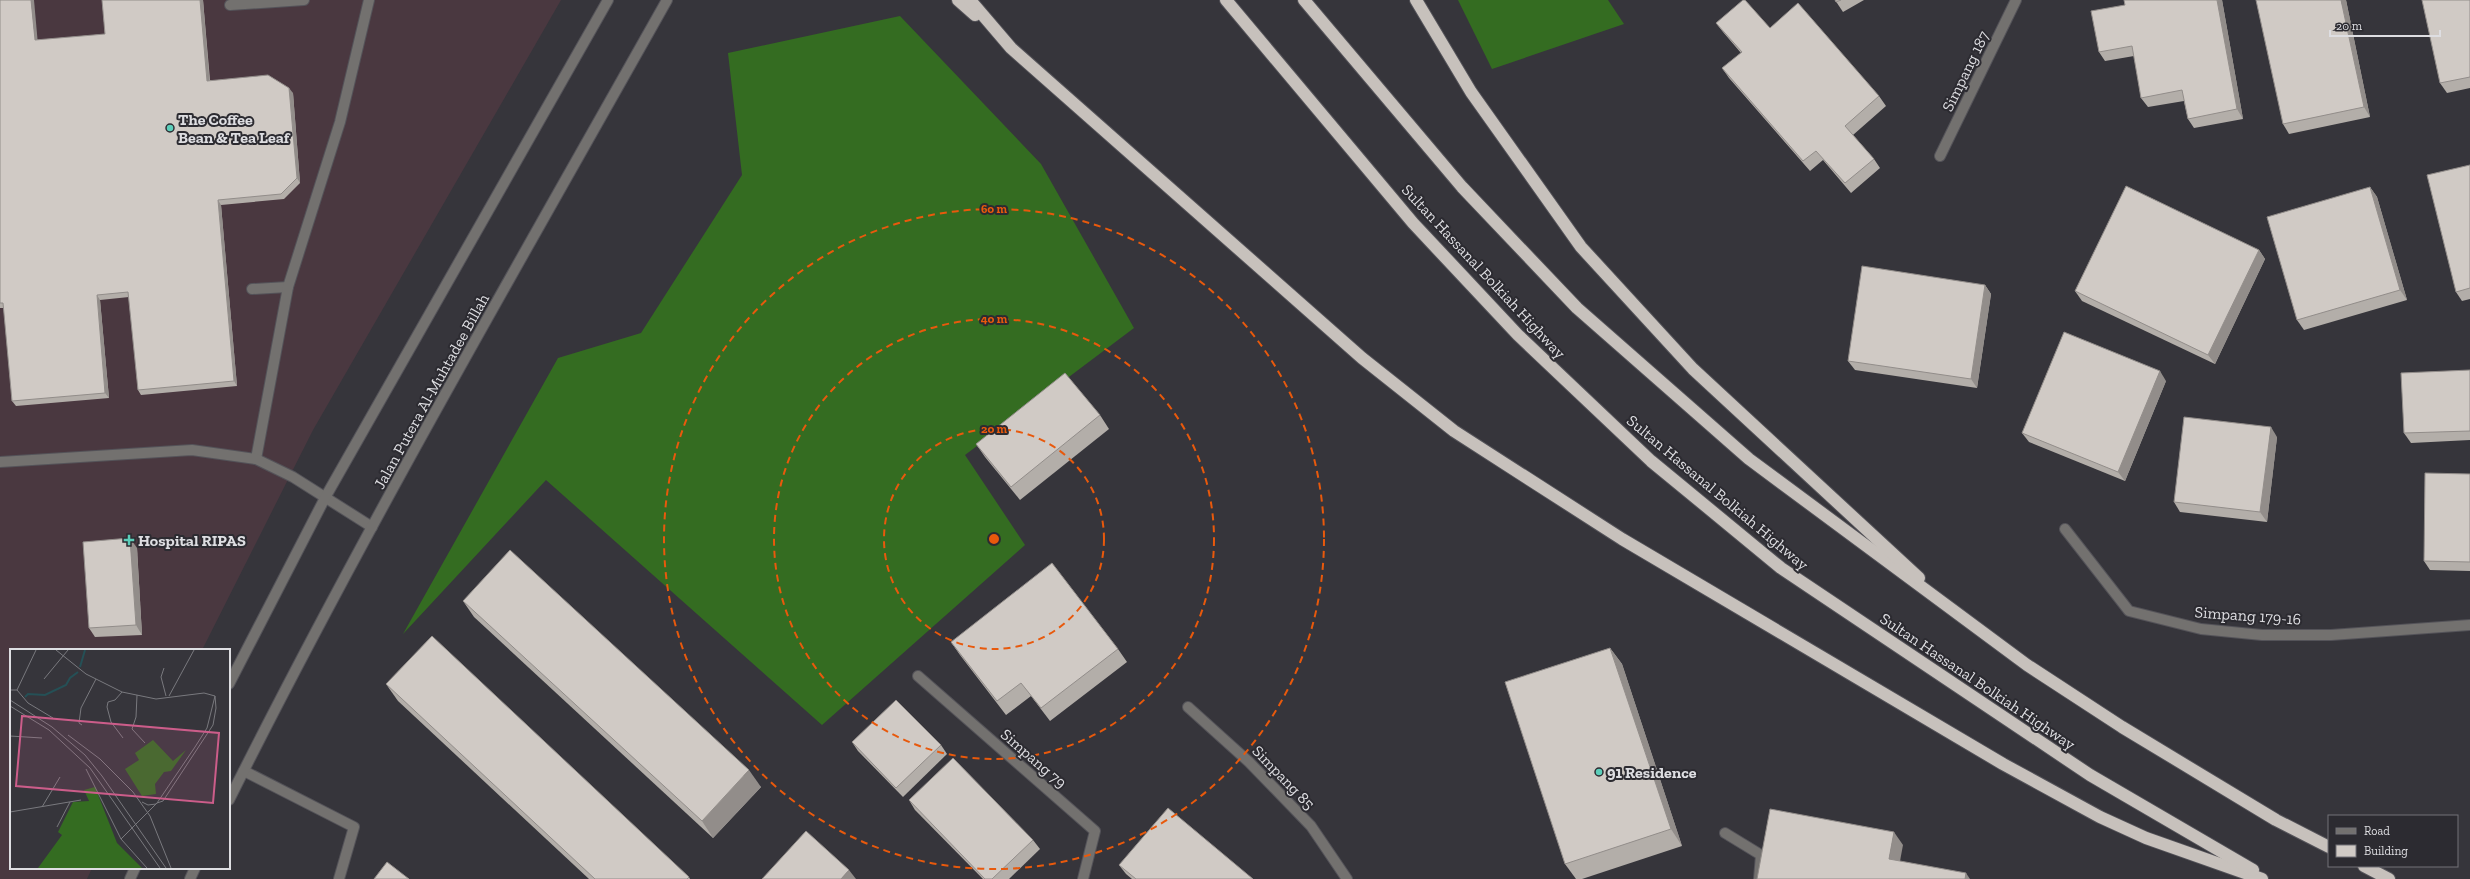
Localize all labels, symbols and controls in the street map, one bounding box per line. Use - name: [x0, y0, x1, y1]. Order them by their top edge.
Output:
- scale bar: [2330, 12, 2440, 38]
- text: 20 m: [2336, 19, 2363, 33]
- street label: Simpang 187: [1938, 27, 1993, 115]
- place label: The Coffee Bean & Tea Leaf: [178, 110, 291, 147]
- marker: The Coffee Bean & Tea Leaf: [165, 123, 175, 133]
- street label: Sultan Hassanal Bolkiah Highway: [1398, 180, 1570, 363]
- text: 60 m: [981, 202, 1008, 216]
- street label: Jalan Putera Al-Muhtadee Billah: [370, 290, 493, 492]
- text: 40 m: [981, 312, 1008, 326]
- street label: Sultan Hassanal Bolkiah Highway: [1623, 411, 1813, 575]
- text: 20 m: [981, 422, 1008, 436]
- place label: Hospital RIPAS: [138, 531, 246, 550]
- centre of rings: [987, 532, 1001, 546]
- marker: Hospital RIPAS: [123, 534, 135, 546]
- street label: Simpang 179-16: [2194, 602, 2302, 629]
- street label: Sultan Hassanal Bolkiah Highway: [1877, 609, 2080, 754]
- inset map: [10, 649, 230, 869]
- street label: Simpang 79: [997, 725, 1070, 792]
- street label: Simpang 85: [1248, 741, 1319, 813]
- place label: 91 Residence: [1607, 763, 1697, 782]
- marker: 91 Residence: [1594, 767, 1604, 777]
- legend: [2328, 815, 2458, 867]
- text: Road: [2364, 824, 2390, 838]
- text: Building: [2364, 844, 2408, 858]

